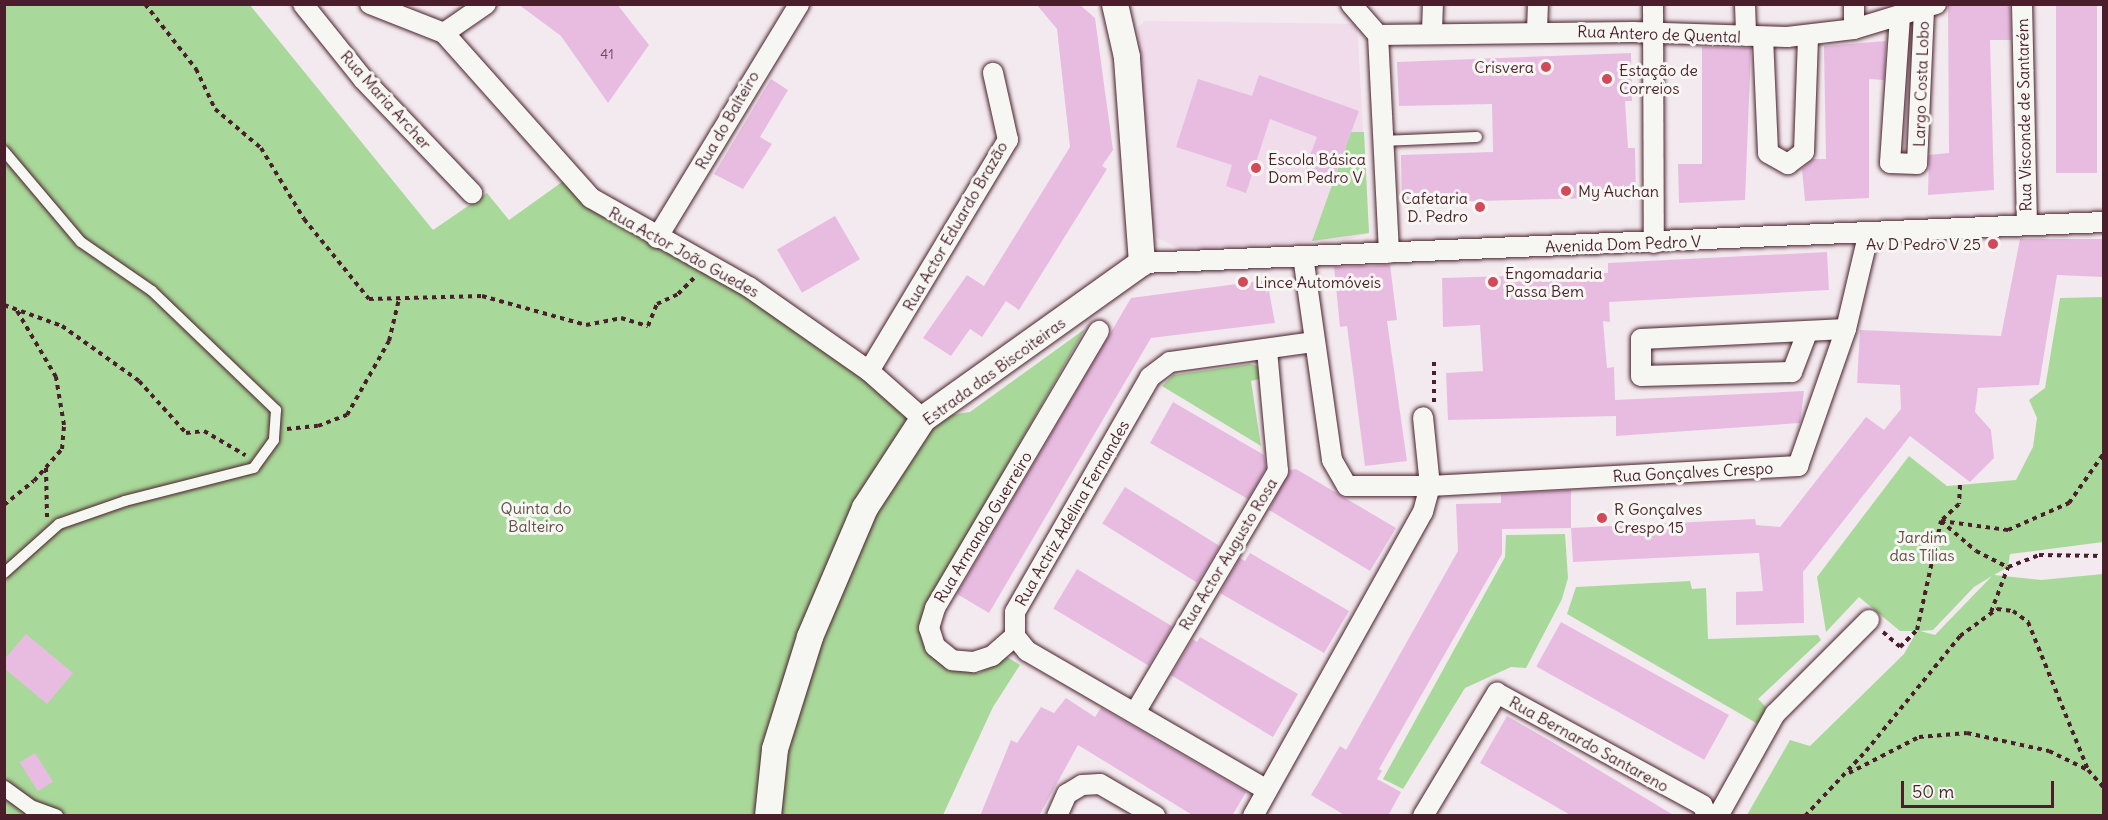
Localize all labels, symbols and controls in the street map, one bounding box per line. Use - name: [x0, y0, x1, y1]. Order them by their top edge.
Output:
- street label: Rua Visconde de Santarém: [2013, 18, 2035, 212]
- street label: Largo Costa Lobo: [1909, 21, 1933, 147]
- street label: Rua Antero de Quental: [1577, 22, 1741, 46]
- house number: 41: [600, 46, 614, 62]
- street label: Rua Maria Archer: [337, 47, 435, 153]
- place label: Crisvera: [1474, 57, 1534, 77]
- marker: Crisvera: [1539, 60, 1553, 74]
- place label: Estação de Correios: [1619, 60, 1698, 98]
- street label: Rua do Balteiro: [691, 67, 763, 173]
- marker: Estação de Correios: [1600, 72, 1614, 86]
- street label: Rua Actor Eduardo Brazão: [899, 138, 1011, 314]
- place label: Escola Básica Dom Pedro V: [1268, 149, 1366, 187]
- marker: Escola Básica Dom Pedro V: [1249, 161, 1263, 175]
- place label: My Auchan: [1578, 181, 1659, 201]
- marker: My Auchan: [1559, 184, 1573, 198]
- place label: Cafetaria D. Pedro: [1401, 188, 1468, 226]
- marker: Cafetaria D. Pedro: [1473, 200, 1487, 214]
- street label: Rua Actor João Guedes: [605, 203, 763, 301]
- street label: Avenida Dom Pedro V: [1545, 232, 1701, 256]
- place label: Av D Pedro V 25: [1866, 234, 1981, 254]
- marker: Av D Pedro V 25: [1986, 237, 2000, 251]
- place label: Engomadaria Passa Bem: [1505, 263, 1602, 301]
- place label: Lince Automóveis: [1255, 272, 1381, 292]
- marker: Lince Automóveis: [1236, 275, 1250, 289]
- marker: Engomadaria Passa Bem: [1486, 275, 1500, 289]
- street label: Estrada das Biscoiteiras: [919, 313, 1069, 429]
- street label: Rua Actriz Adelina Fernandes: [1011, 417, 1133, 609]
- street label: Rua Armando Guerreiro: [930, 448, 1036, 606]
- street label: Rua Gonçalves Crespo: [1612, 458, 1774, 486]
- street label: Rua Actor Augusto Rosa: [1175, 474, 1281, 634]
- park label: Quinta do Balteiro: [501, 498, 571, 536]
- place label: R Gonçalves Crespo 15: [1614, 499, 1702, 537]
- marker: R Gonçalves Crespo 15: [1595, 511, 1609, 525]
- park label: Jardim das Tílias: [1889, 527, 1955, 565]
- street label: Rua Bernardo Santareno: [1506, 692, 1672, 796]
- scale bar: [1904, 769, 2057, 807]
- text: 50 m: [1912, 780, 1954, 803]

